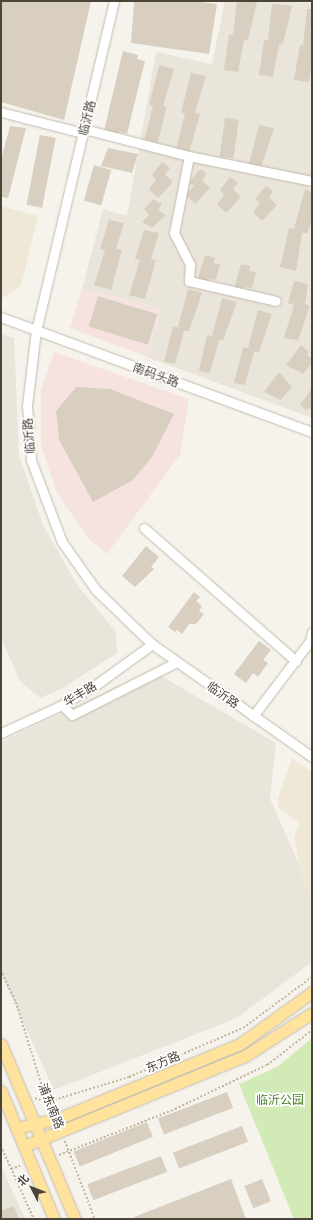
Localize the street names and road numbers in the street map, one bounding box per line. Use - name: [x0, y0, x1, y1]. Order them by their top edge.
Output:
- street label: 临沂路: [76, 99, 98, 137]
- street label: 南码头路: [131, 360, 181, 390]
- street label: 临沂路: [20, 417, 38, 455]
- street label: 华丰路: [61, 679, 99, 709]
- street label: 临沂路: [204, 679, 242, 711]
- street label: 东方路: [144, 1048, 182, 1076]
- street label: 浦东南路: [35, 1081, 67, 1131]

